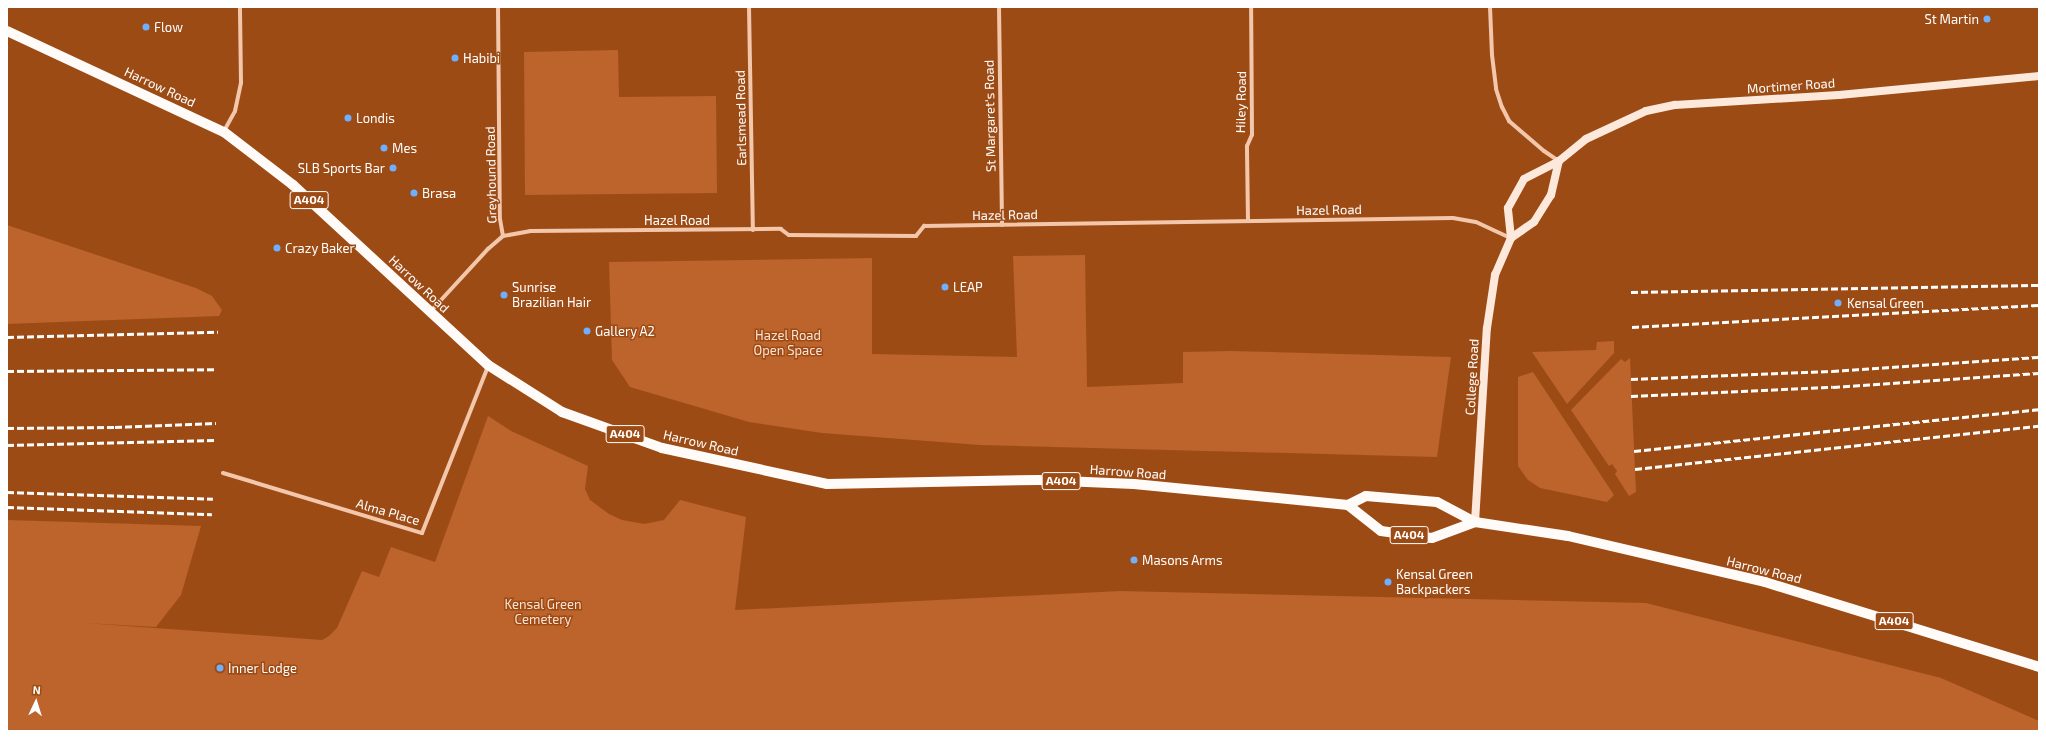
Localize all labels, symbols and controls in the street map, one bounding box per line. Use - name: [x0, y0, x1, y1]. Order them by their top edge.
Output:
- place label: St Martin: [1924, 11, 1979, 27]
- marker: St Martin: [1982, 14, 1992, 24]
- place label: Flow: [154, 19, 183, 35]
- marker: Flow: [141, 22, 151, 32]
- place label: Habibi: [463, 50, 500, 66]
- marker: Habibi: [450, 53, 460, 63]
- street label: St Margaret's Road: [981, 60, 999, 172]
- street label: Harrow Road: [122, 64, 198, 110]
- street label: Earlsmead Road: [732, 70, 750, 166]
- street label: Hiley Road: [1233, 71, 1249, 133]
- street label: Mortimer Road: [1746, 75, 1836, 97]
- place label: Londis: [356, 110, 395, 126]
- marker: Londis: [343, 113, 353, 123]
- street label: Greyhound Road: [482, 126, 500, 224]
- place label: Mes: [392, 140, 417, 156]
- marker: Mes: [379, 143, 389, 153]
- place label: SLB Sports Bar: [298, 160, 385, 176]
- marker: SLB Sports Bar: [388, 163, 398, 173]
- place label: Brasa: [422, 185, 456, 201]
- marker: Brasa: [409, 188, 419, 198]
- road number: A404: [289, 190, 329, 210]
- street label: Hazel Road: [1296, 202, 1362, 218]
- street label: Hazel Road: [972, 207, 1038, 223]
- street label: Hazel Road: [644, 212, 710, 228]
- place label: Crazy Baker: [285, 240, 355, 256]
- marker: Crazy Baker: [272, 243, 282, 253]
- street label: Harrow Road: [386, 252, 452, 316]
- place label: LEAP: [953, 279, 983, 295]
- place label: Sunrise Brazilian Hair: [512, 280, 591, 311]
- marker: LEAP: [940, 282, 950, 292]
- marker: Sunrise Brazilian Hair: [499, 290, 509, 300]
- place label: Kensal Green: [1847, 295, 1924, 311]
- marker: Kensal Green: [1832, 297, 1844, 309]
- place label: Gallery A2: [595, 323, 655, 339]
- marker: Gallery A2: [582, 326, 592, 336]
- park label: Hazel Road Open Space: [754, 328, 822, 359]
- street label: College Road: [1462, 338, 1482, 416]
- road number: A404: [605, 424, 645, 444]
- street label: Harrow Road: [662, 427, 740, 459]
- street label: Harrow Road: [1089, 462, 1167, 482]
- road number: A404: [1041, 471, 1081, 491]
- street label: Alma Place: [354, 496, 422, 528]
- road number: A404: [1389, 525, 1429, 545]
- place label: Masons Arms: [1142, 552, 1223, 568]
- street label: Harrow Road: [1725, 553, 1803, 587]
- marker: Masons Arms: [1129, 555, 1139, 565]
- place label: Kensal Green Backpackers: [1396, 567, 1473, 598]
- marker: Kensal Green Backpackers: [1383, 577, 1393, 587]
- park label: Kensal Green Cemetery: [504, 597, 582, 628]
- road number: A404: [1874, 611, 1914, 631]
- place label: Inner Lodge: [228, 660, 297, 676]
- marker: Inner Lodge: [215, 663, 225, 673]
- north arrow: [16, 682, 56, 722]
- text: N: [32, 683, 41, 696]

